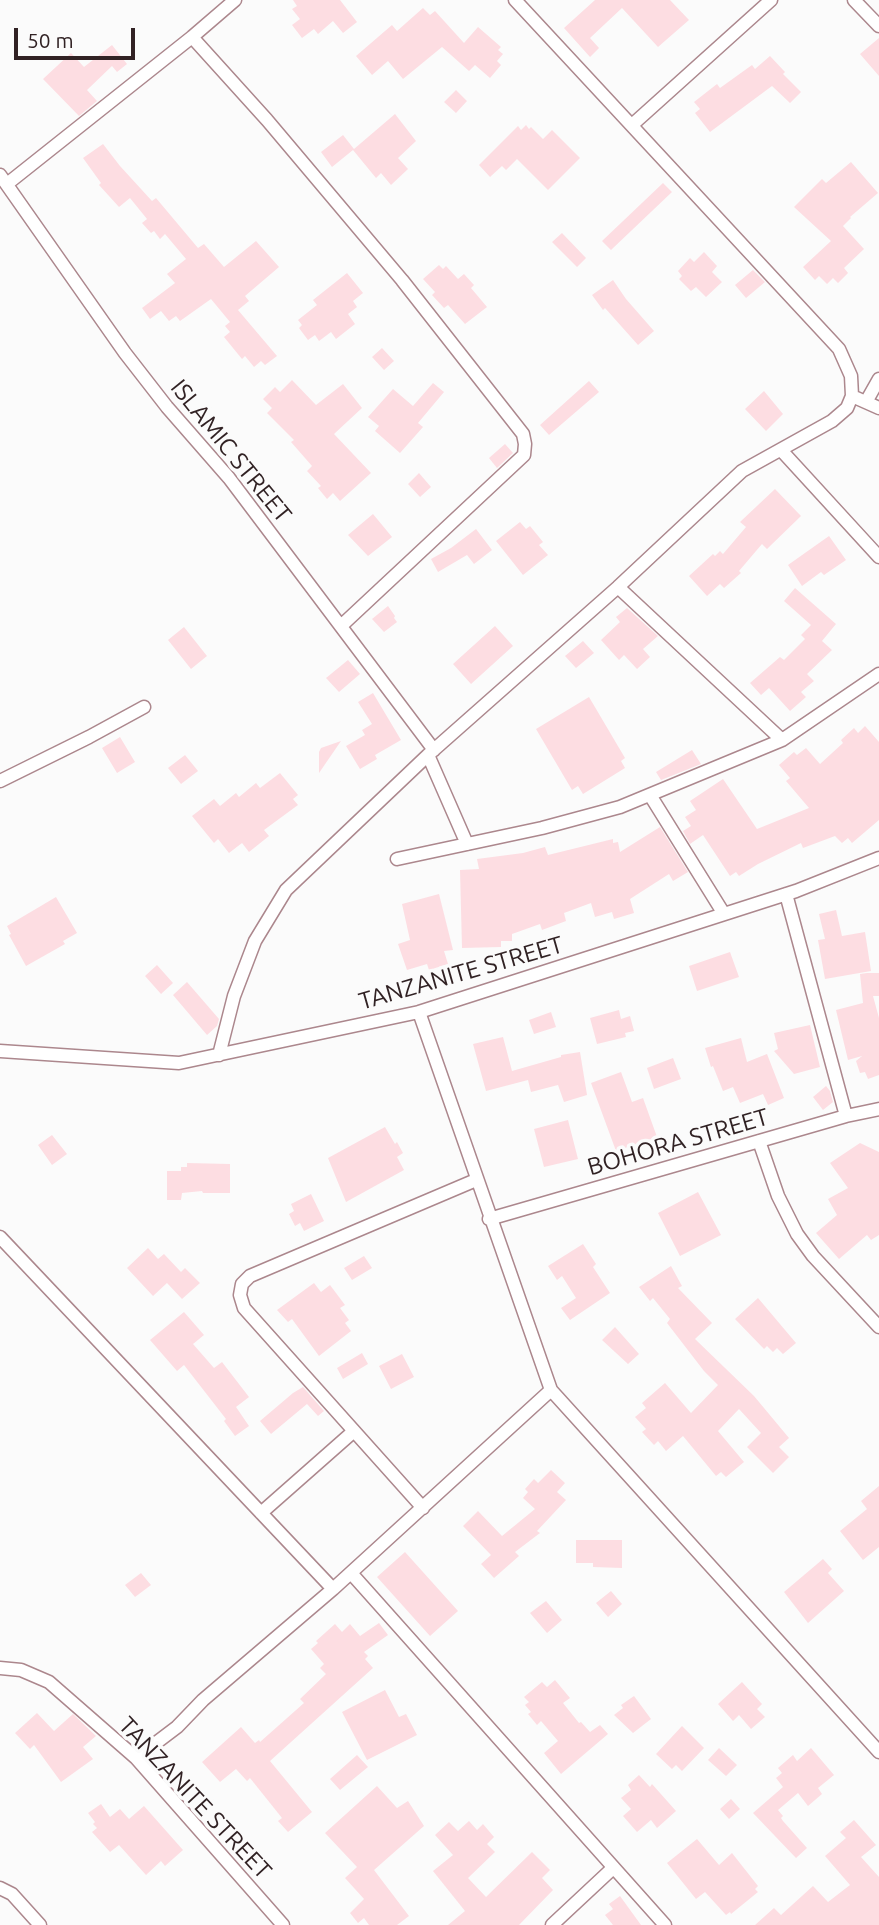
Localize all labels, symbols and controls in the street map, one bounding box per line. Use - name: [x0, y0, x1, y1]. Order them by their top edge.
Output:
- scale bar: [18, 14, 138, 58]
- text: 50 m: [27, 28, 74, 52]
- street label: ISLAMIC STREET: [165, 374, 297, 528]
- street label: TANZANITE STREET: [356, 930, 566, 1016]
- street label: BOHORA STREET: [584, 1102, 772, 1182]
- street label: TANZANITE STREET: [112, 1711, 278, 1885]

